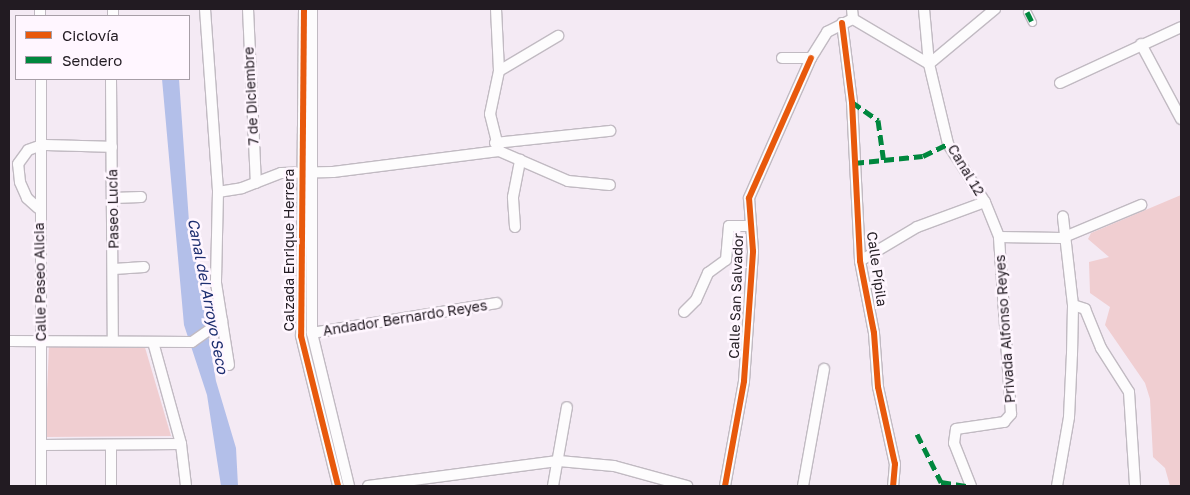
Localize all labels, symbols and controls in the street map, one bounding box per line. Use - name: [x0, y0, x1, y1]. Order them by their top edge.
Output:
- legend: [15, 15, 190, 80]
- text: Ciclovía: [62, 26, 119, 44]
- street label: 7 de Diciembre: [240, 46, 262, 146]
- text: Sendero: [62, 51, 122, 69]
- street label: Canal 12: [944, 141, 988, 199]
- street label: Calzada Enrique Herrera: [281, 168, 297, 332]
- street label: Paseo Lucía: [104, 169, 122, 249]
- water label: Canal del Arroyo Seco: [184, 217, 232, 375]
- street label: Calle Paseo Alicia: [31, 222, 49, 342]
- street label: Calle Pípila: [863, 230, 891, 308]
- street label: Calle San Salvador: [725, 233, 747, 359]
- street label: Privada Alfonso Reyes: [991, 254, 1019, 404]
- street label: Andador Bernardo Reyes: [322, 297, 488, 339]

